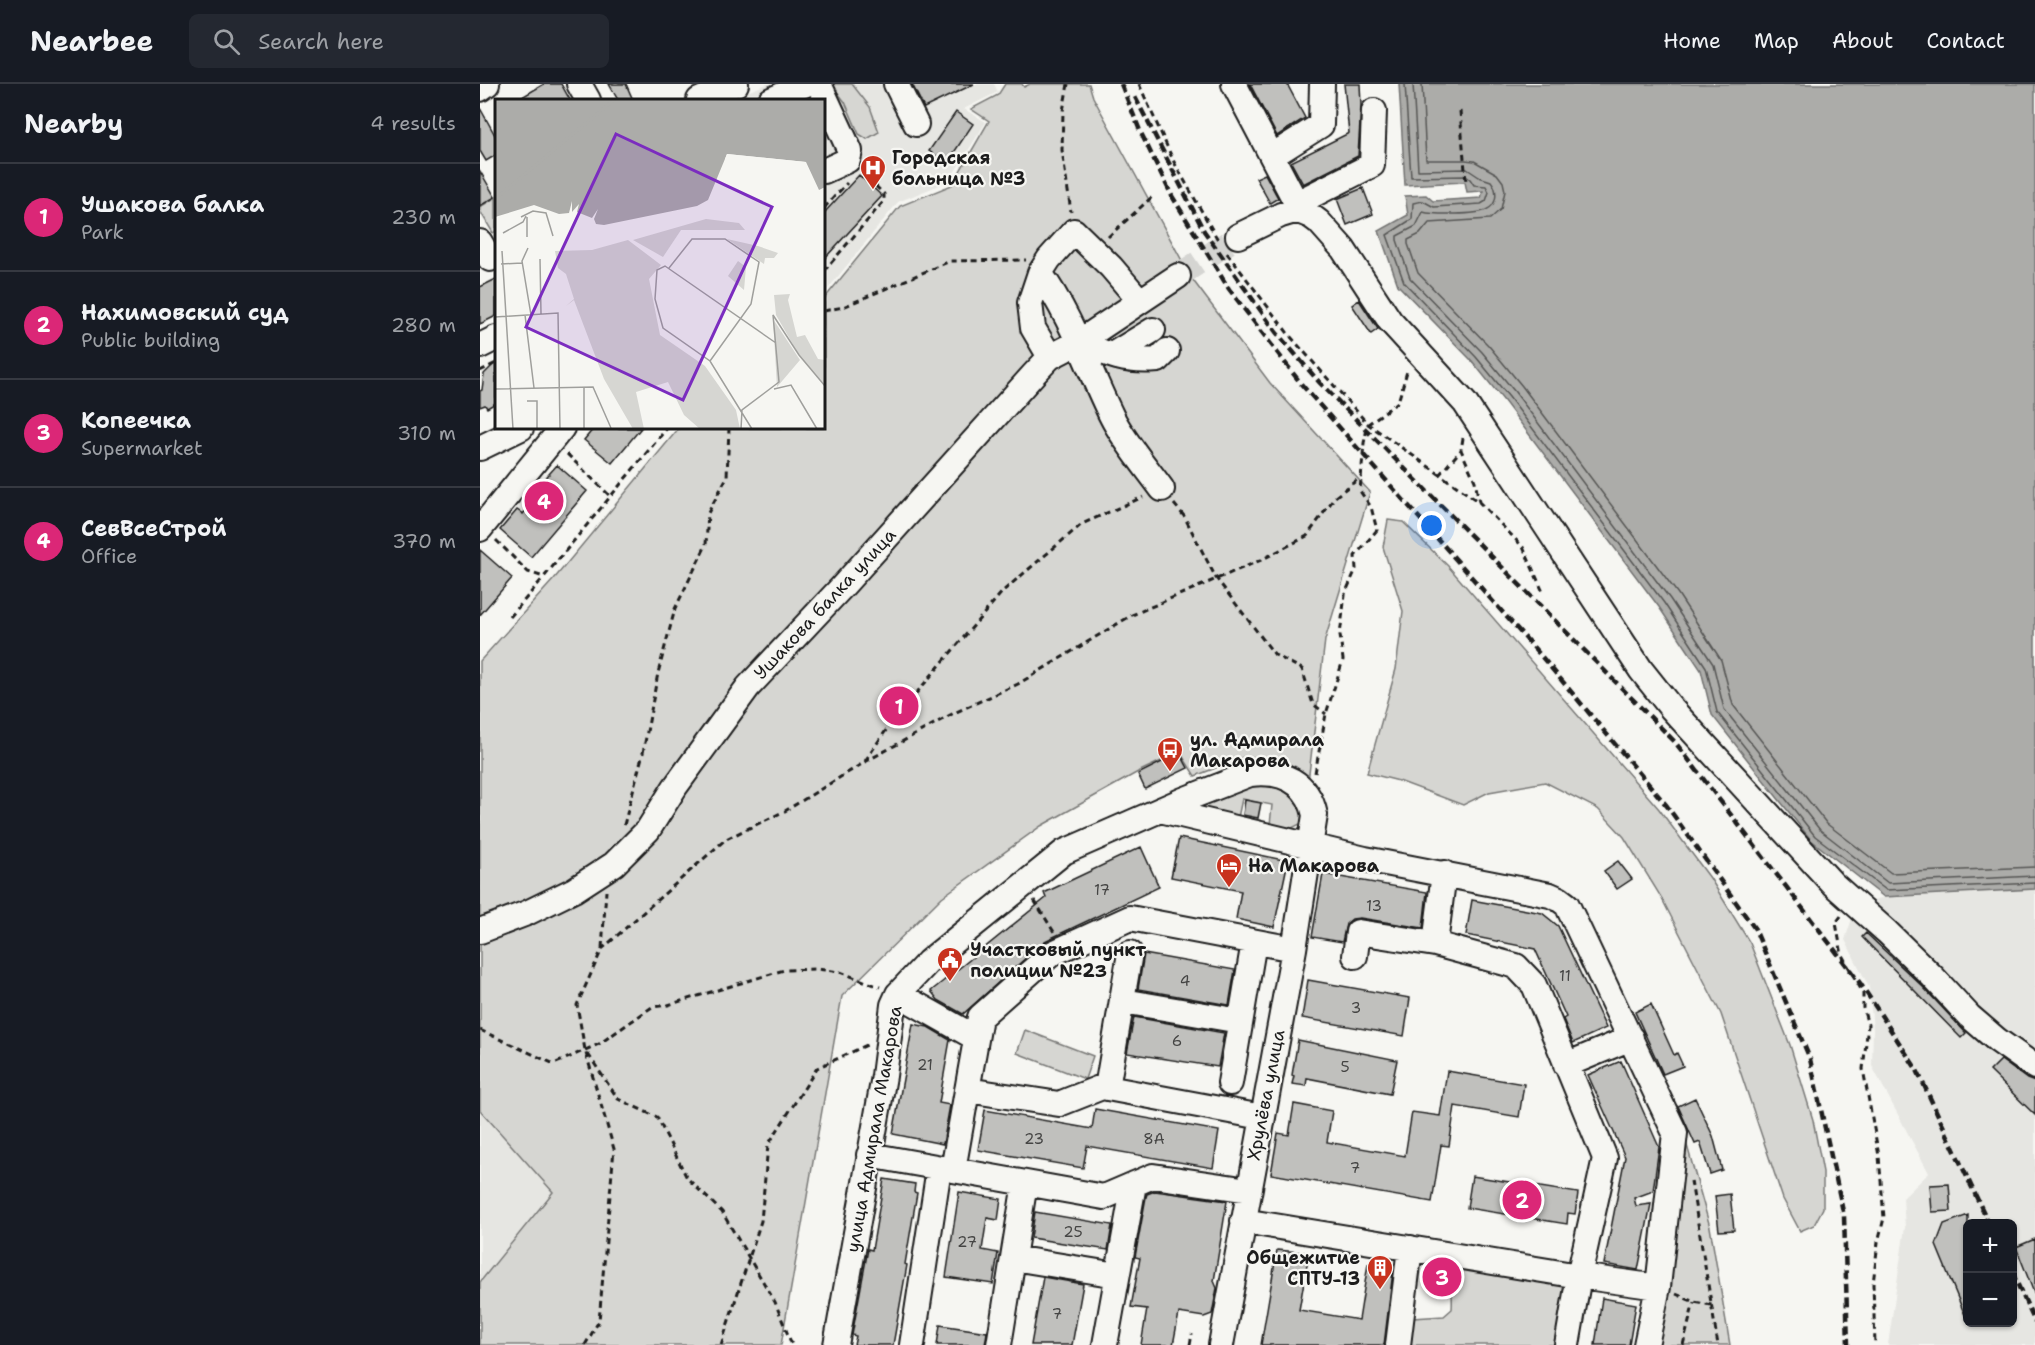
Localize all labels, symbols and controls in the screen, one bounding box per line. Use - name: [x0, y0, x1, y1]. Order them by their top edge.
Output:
- search box: [189, 14, 609, 68]
- text: Nearbee: [30, 22, 153, 60]
- icon: search: [210, 25, 243, 58]
- text: Search here: [258, 27, 384, 56]
- text: Home: [1663, 27, 1721, 55]
- text: Map: [1754, 27, 1799, 55]
- text: About: [1832, 27, 1893, 55]
- text: Contact: [1926, 27, 2005, 55]
- inset map: [495, 99, 825, 429]
- text: Nearby: [24, 106, 123, 141]
- text: 4 results: [370, 110, 456, 136]
- place label: Городская больница №3: [892, 146, 1025, 191]
- hospital icon: Городская больница №3: [858, 153, 888, 191]
- text: Ушакова балка: [81, 190, 264, 219]
- text: 1: [39, 204, 48, 230]
- text: 230 m: [391, 204, 456, 230]
- text: Park: [81, 219, 124, 245]
- text: Нахимовский суд: [81, 298, 289, 327]
- text: 2: [37, 312, 51, 338]
- text: 280 m: [391, 312, 456, 338]
- text: Public building: [81, 327, 220, 353]
- text: Копеечка: [81, 406, 191, 435]
- text: 3: [37, 420, 51, 446]
- text: 310 m: [397, 420, 456, 446]
- text: Supermarket: [81, 435, 203, 461]
- pin: 4: [524, 478, 564, 524]
- your location: [1417, 511, 1446, 540]
- text: СевВсеСтрой: [81, 514, 226, 543]
- street label: Ушакова балка улица: [749, 523, 901, 685]
- text: 4: [37, 528, 51, 554]
- text: 370 m: [392, 528, 456, 554]
- text: Office: [81, 543, 137, 569]
- pin: 1: [880, 684, 918, 728]
- place label: ул. Адмирала Макарова: [1190, 728, 1325, 773]
- bus stop icon: ул. Адмирала Макарова: [1155, 735, 1185, 773]
- hotel icon: На Макарова: [1214, 851, 1244, 889]
- place label: На Макарова: [1248, 854, 1380, 878]
- house number: 17: [1094, 880, 1110, 900]
- house number: 13: [1366, 896, 1382, 916]
- place label: Участковый пункт полиции №23: [970, 938, 1146, 983]
- public building icon: Участковый пункт полиции №23: [935, 945, 965, 983]
- house number: 11: [1559, 966, 1571, 986]
- house number: 4: [1180, 971, 1190, 991]
- house number: 3: [1351, 998, 1361, 1018]
- street label: улица Адмирала Макарова: [840, 1004, 908, 1254]
- street label: Хрулёва улица: [1242, 1028, 1290, 1162]
- house number: 6: [1172, 1031, 1182, 1051]
- house number: 21: [917, 1055, 933, 1075]
- house number: 5: [1340, 1057, 1350, 1077]
- house number: 23: [1024, 1129, 1044, 1149]
- house number: 8А: [1143, 1129, 1165, 1149]
- house number: 7: [1350, 1158, 1360, 1178]
- pin: 2: [1502, 1178, 1542, 1222]
- map controls: [1963, 1219, 2017, 1327]
- button: +: [1963, 1219, 2017, 1273]
- house number: 25: [1063, 1222, 1083, 1242]
- house number: 27: [957, 1232, 977, 1252]
- place label: Общежитие СПТУ-13: [1246, 1246, 1360, 1291]
- building icon: Общежитие СПТУ-13: [1365, 1253, 1395, 1291]
- pin: 3: [1422, 1254, 1462, 1300]
- button: −: [1963, 1273, 2017, 1327]
- house number: 7: [1052, 1304, 1062, 1324]

